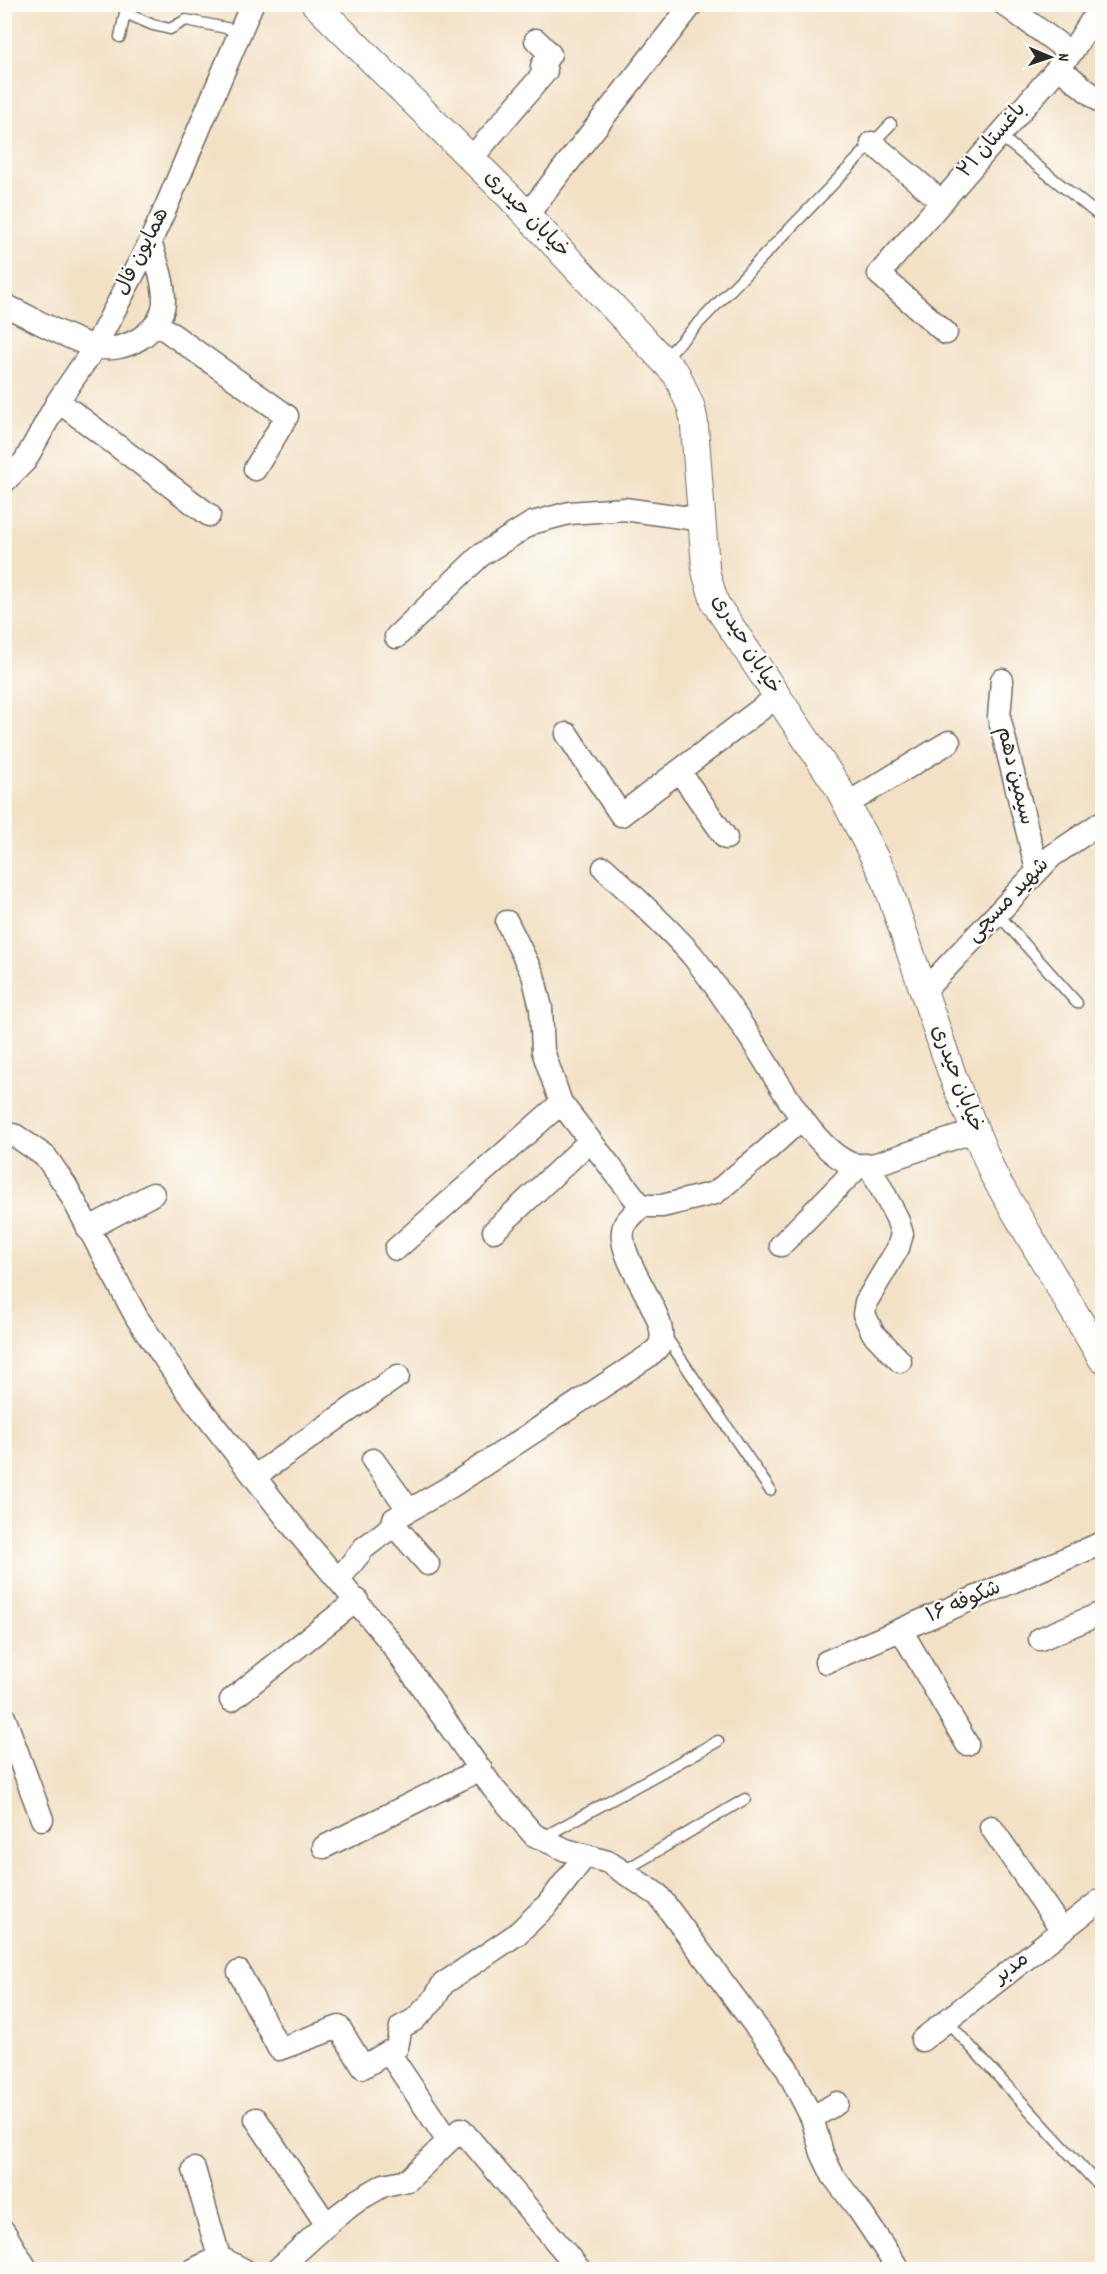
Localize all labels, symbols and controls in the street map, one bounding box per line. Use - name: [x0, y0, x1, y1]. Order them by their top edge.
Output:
- north arrow: [1020, 27, 1080, 87]
- text: N: [1051, 53, 1074, 62]
- street label: باغستان ۲۱: [951, 96, 1035, 186]
- street label: خیابان حیدری: [476, 164, 576, 266]
- street label: همایون فال: [108, 203, 178, 301]
- street label: خیابان حیدری: [702, 589, 788, 701]
- street label: سیمین دهم: [987, 724, 1041, 828]
- street label: شهید مسچی: [961, 852, 1057, 950]
- street label: خیابان حیدری: [922, 1021, 990, 1137]
- street label: شکوفه ۱۶: [922, 1574, 1006, 1632]
- street label: مدبر: [986, 1946, 1036, 1994]

